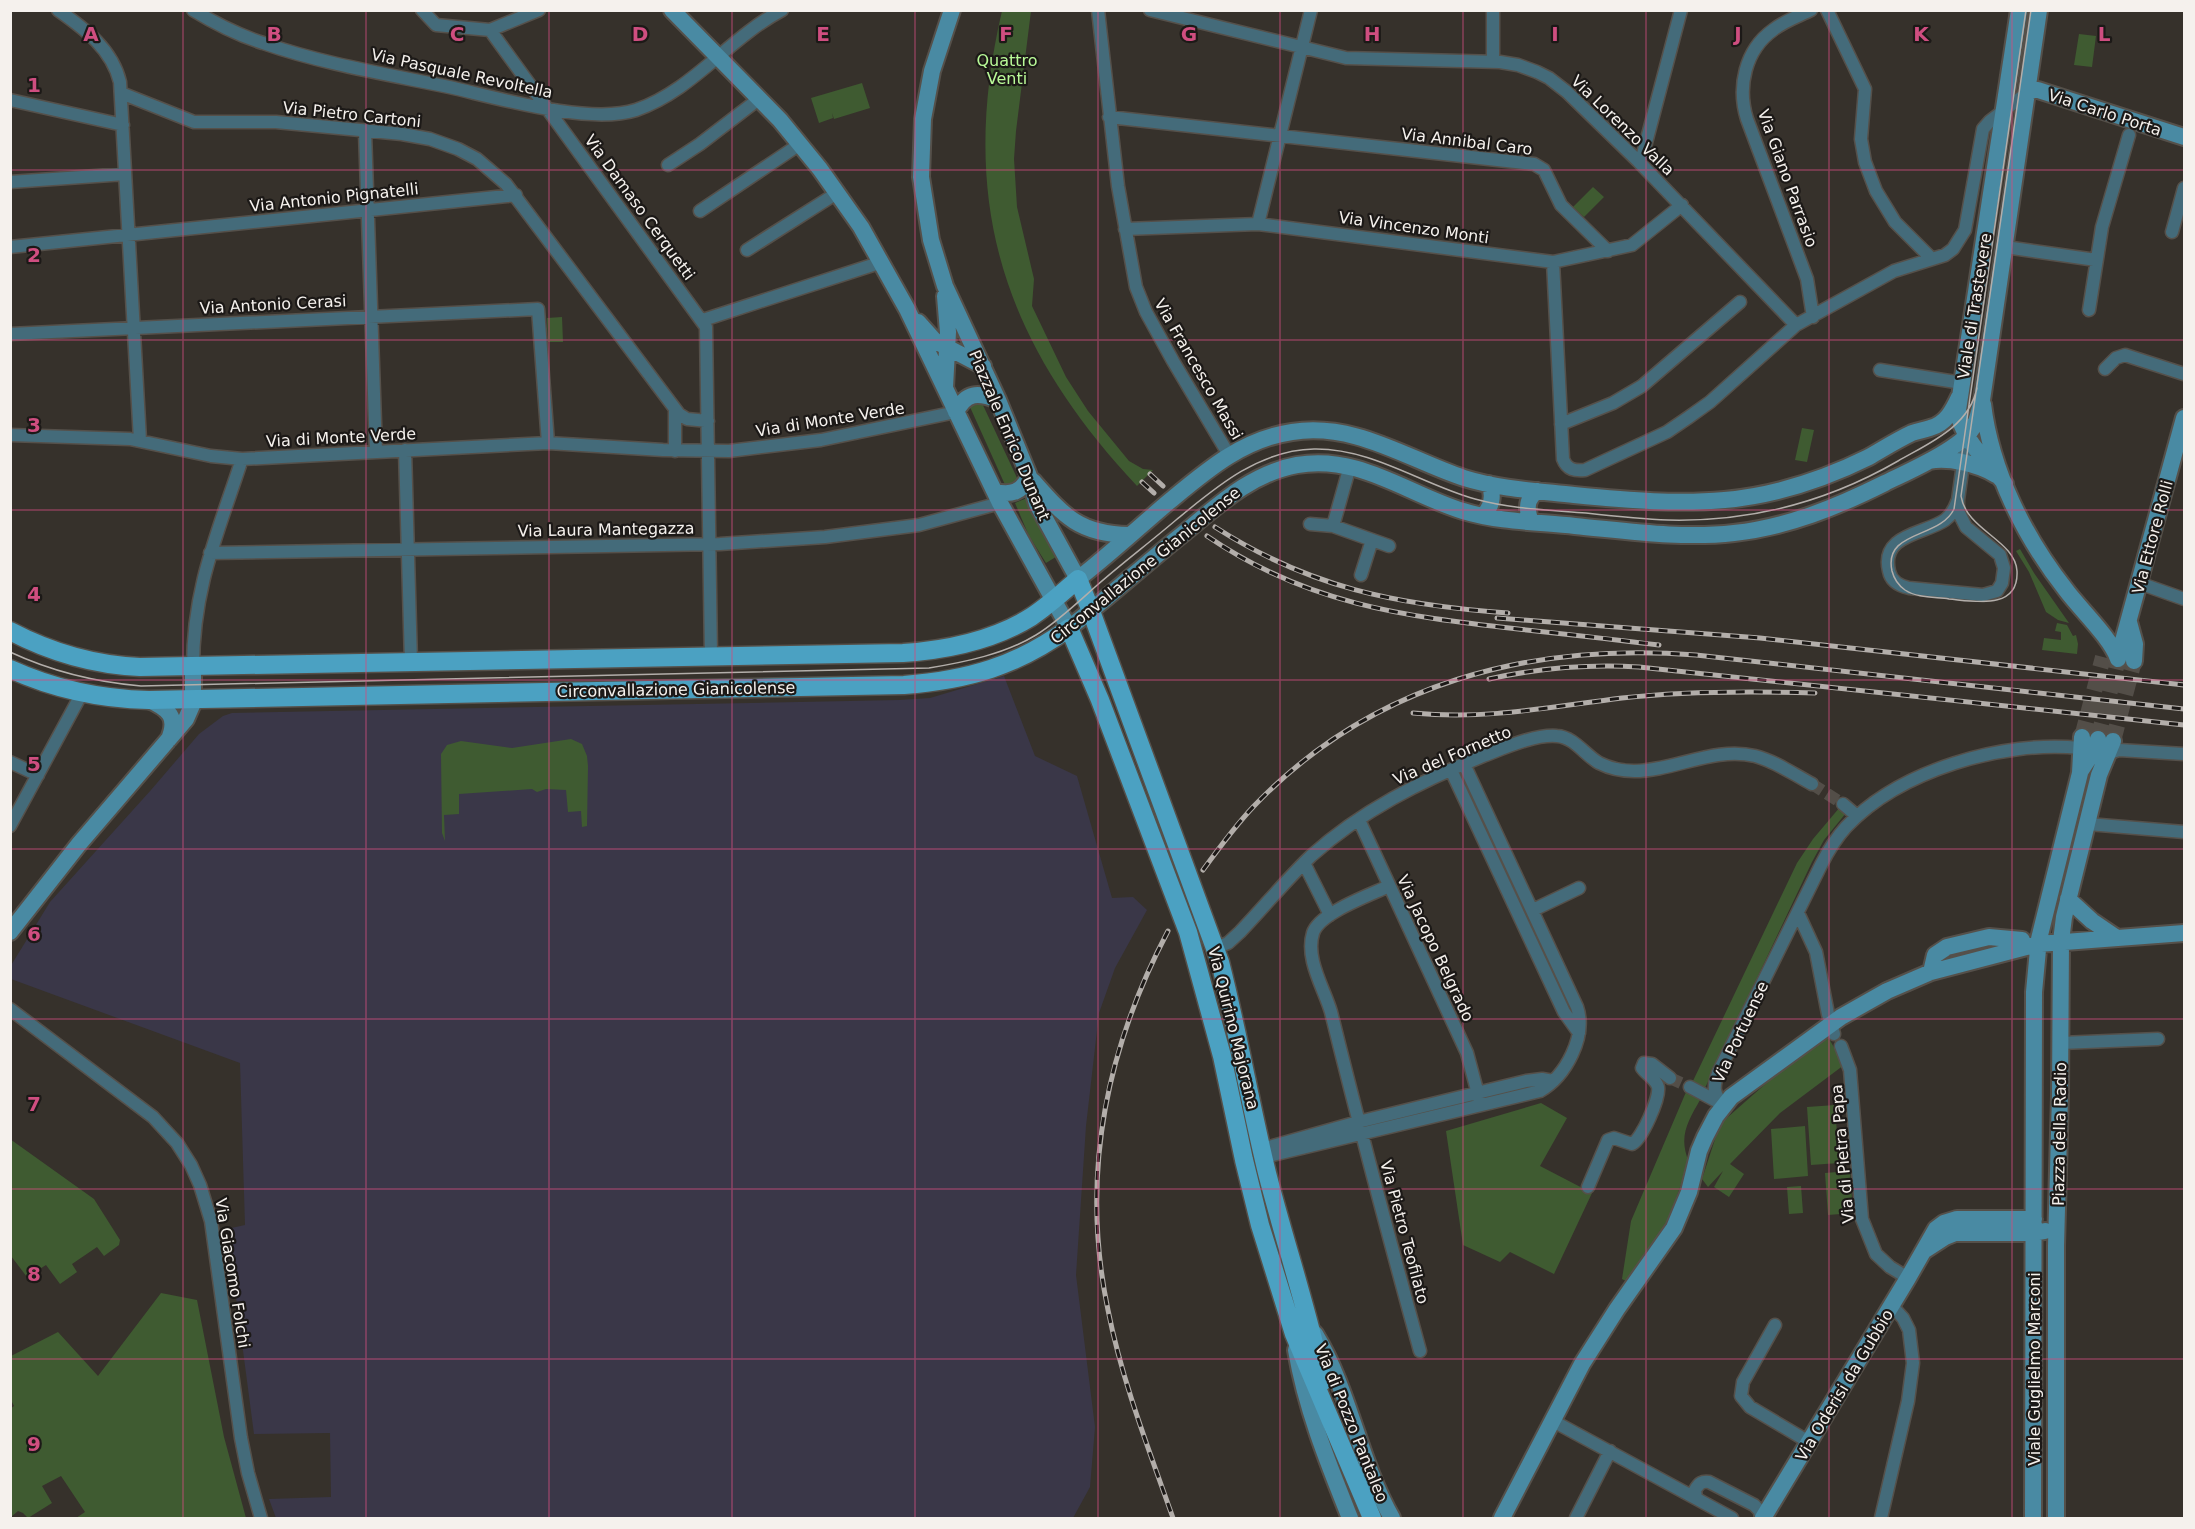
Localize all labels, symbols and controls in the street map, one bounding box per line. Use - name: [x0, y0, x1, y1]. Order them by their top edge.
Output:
- text: A: [83, 22, 99, 46]
- text: B: [266, 22, 282, 46]
- text: C: [450, 22, 464, 46]
- text: D: [632, 22, 648, 46]
- text: E: [816, 22, 830, 46]
- text: F: [999, 22, 1013, 46]
- text: G: [1181, 22, 1197, 46]
- text: H: [1364, 22, 1380, 46]
- text: I: [1551, 22, 1559, 46]
- text: J: [1732, 22, 1742, 46]
- text: K: [1913, 22, 1930, 46]
- text: L: [2098, 22, 2111, 46]
- street label: Via Pasquale Revoltella: [369, 45, 554, 102]
- park label: Quattro Venti: [976, 51, 1038, 88]
- street label: Via Lorenzo Valla: [1567, 71, 1678, 179]
- text: 1: [27, 73, 41, 97]
- street label: Via Carlo Porta: [2046, 85, 2164, 140]
- street label: Via Pietro Cartoni: [282, 98, 422, 131]
- street label: Via Giano Parrasio: [1754, 107, 1821, 250]
- street label: Via Annibal Caro: [1400, 124, 1534, 159]
- street label: Via Damaso Cerquetti: [580, 131, 699, 284]
- street label: Via Antonio Pignatelli: [249, 179, 420, 216]
- street label: Via Vincenzo Monti: [1338, 208, 1490, 247]
- street label: Viale di Trastevere: [1954, 232, 1995, 380]
- text: 2: [27, 243, 41, 267]
- street label: Via Antonio Cerasi: [199, 291, 347, 318]
- street label: Via Francesco Massi: [1150, 295, 1247, 443]
- street label: Piazzale Enrico Dunant: [965, 347, 1054, 523]
- street label: Via di Monte Verde: [754, 398, 906, 441]
- text: 3: [27, 413, 41, 437]
- street label: Via di Monte Verde: [265, 424, 417, 451]
- street label: Via Ettore Rolli: [2128, 478, 2177, 596]
- street label: Circonvallazione Gianicolense: [1047, 483, 1244, 648]
- street label: Via Laura Mantegazza: [518, 518, 695, 541]
- text: 4: [27, 582, 41, 606]
- street label: Circonvallazione Gianicolense: [557, 678, 795, 701]
- street label: Via del Fornetto: [1390, 722, 1514, 789]
- text: 5: [27, 752, 41, 776]
- street label: Via Jacopo Belgrado: [1393, 872, 1478, 1025]
- text: 6: [27, 922, 41, 946]
- street label: Via Quirino Majorana: [1204, 945, 1263, 1112]
- street label: Via Portuense: [1709, 978, 1772, 1086]
- street label: Piazza della Radio: [2049, 1062, 2070, 1206]
- street label: Via di Pietra Papa: [1827, 1084, 1858, 1224]
- text: 7: [27, 1092, 41, 1116]
- street label: Via Pietro Teofilato: [1376, 1158, 1433, 1306]
- street label: Via Giacomo Folchi: [211, 1197, 254, 1350]
- text: 8: [27, 1262, 41, 1286]
- street label: Viale Guglielmo Marconi: [2025, 1272, 2044, 1466]
- street label: Via Oderisi da Gubbio: [1792, 1306, 1897, 1465]
- street label: Via di Pozzo Pantaleo: [1311, 1341, 1392, 1505]
- text: 9: [27, 1432, 41, 1456]

